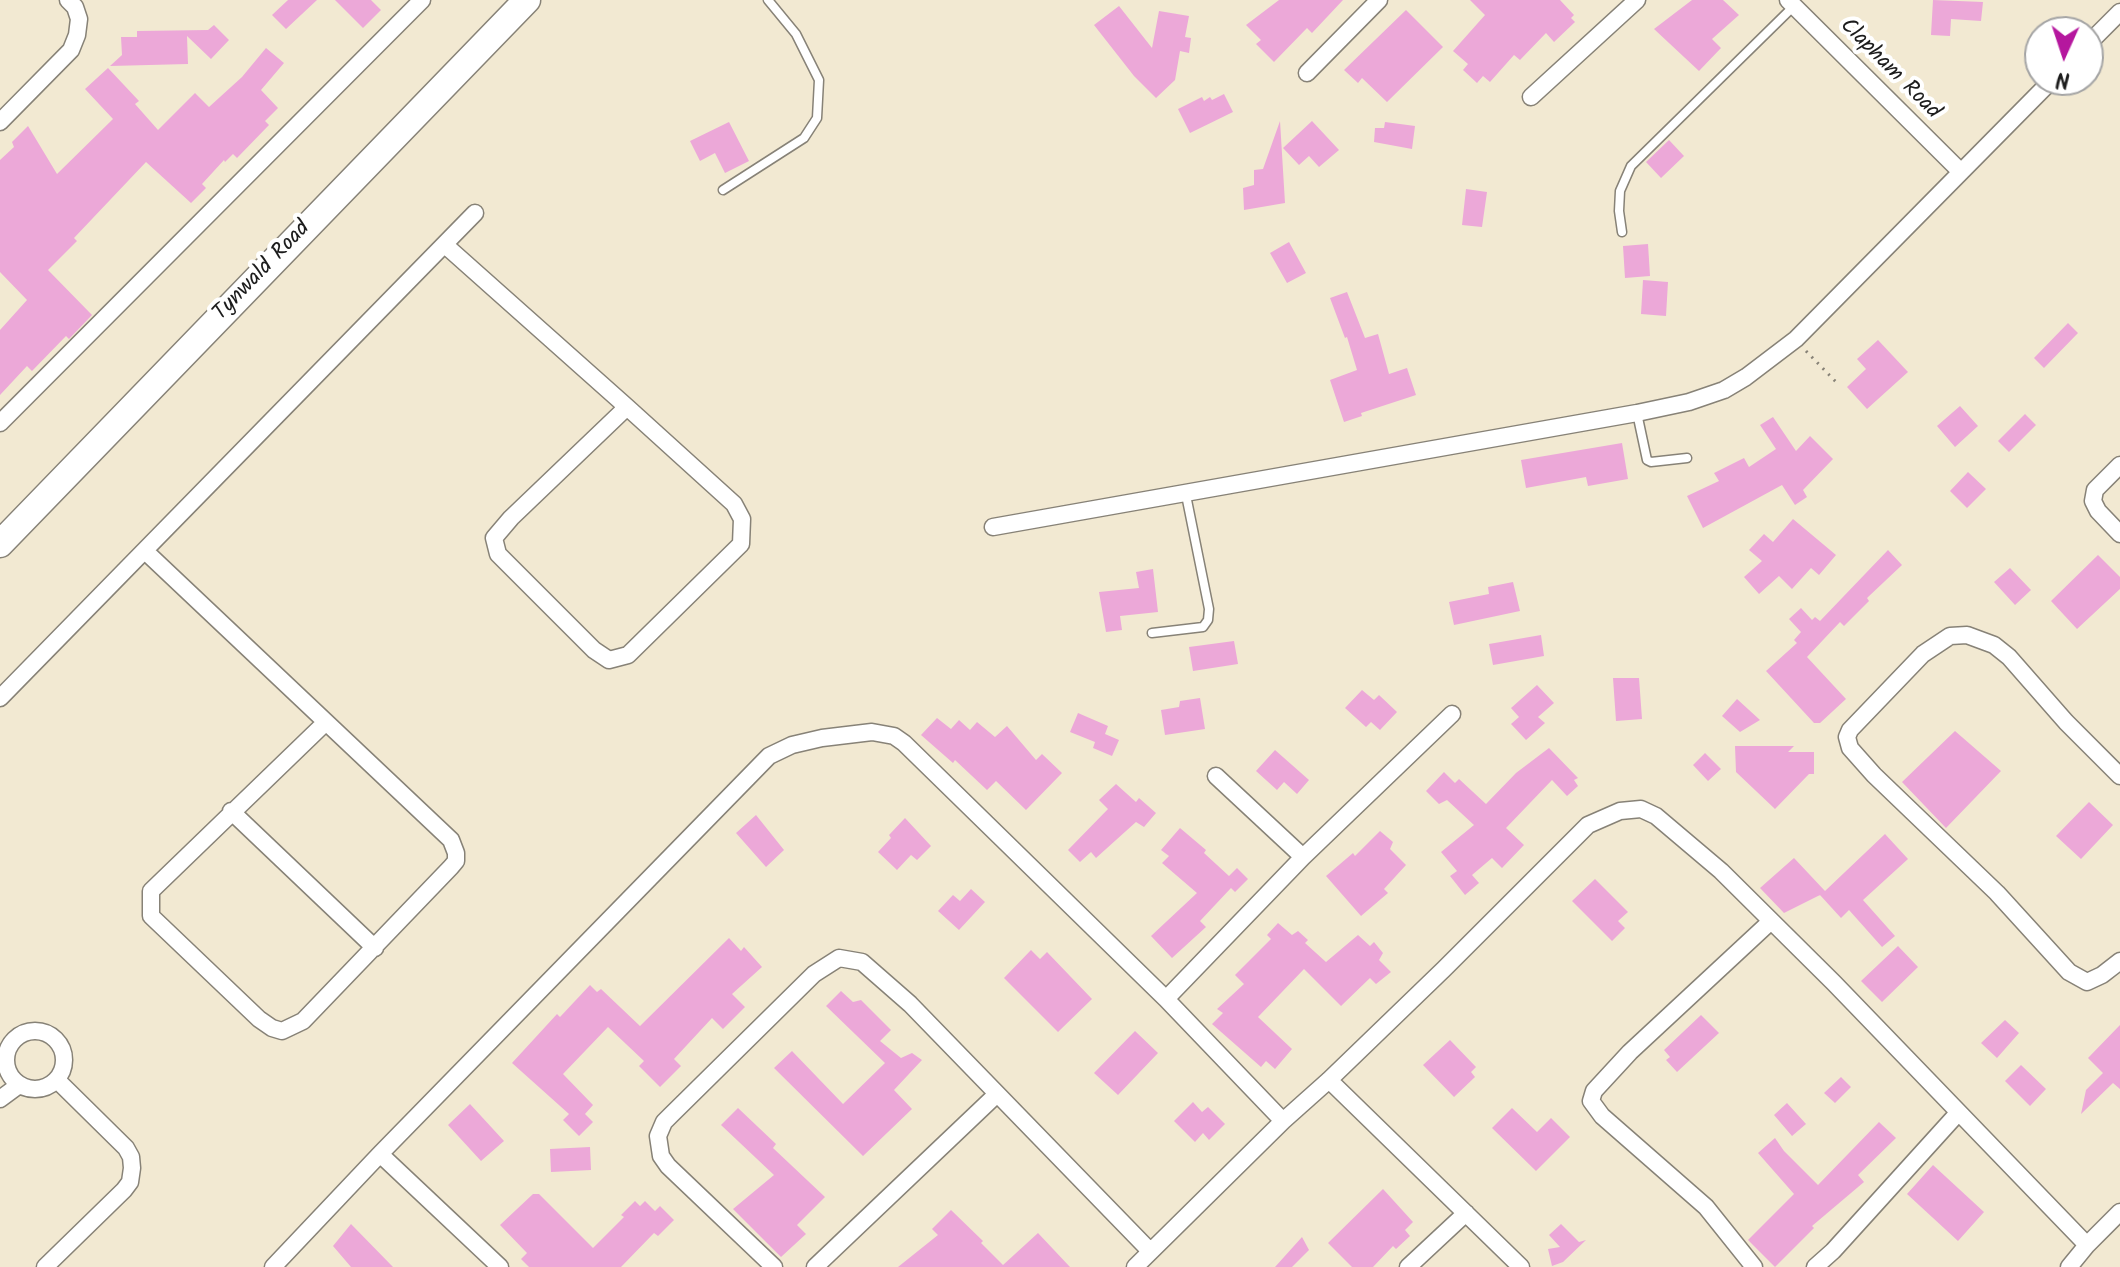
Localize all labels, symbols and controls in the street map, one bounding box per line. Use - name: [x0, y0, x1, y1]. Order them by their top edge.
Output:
- street label: Clapham Road: [1833, 14, 1945, 126]
- north arrow: [2024, 16, 2104, 96]
- text: N: [2055, 61, 2071, 96]
- street label: Tynwald Road: [209, 217, 317, 327]

